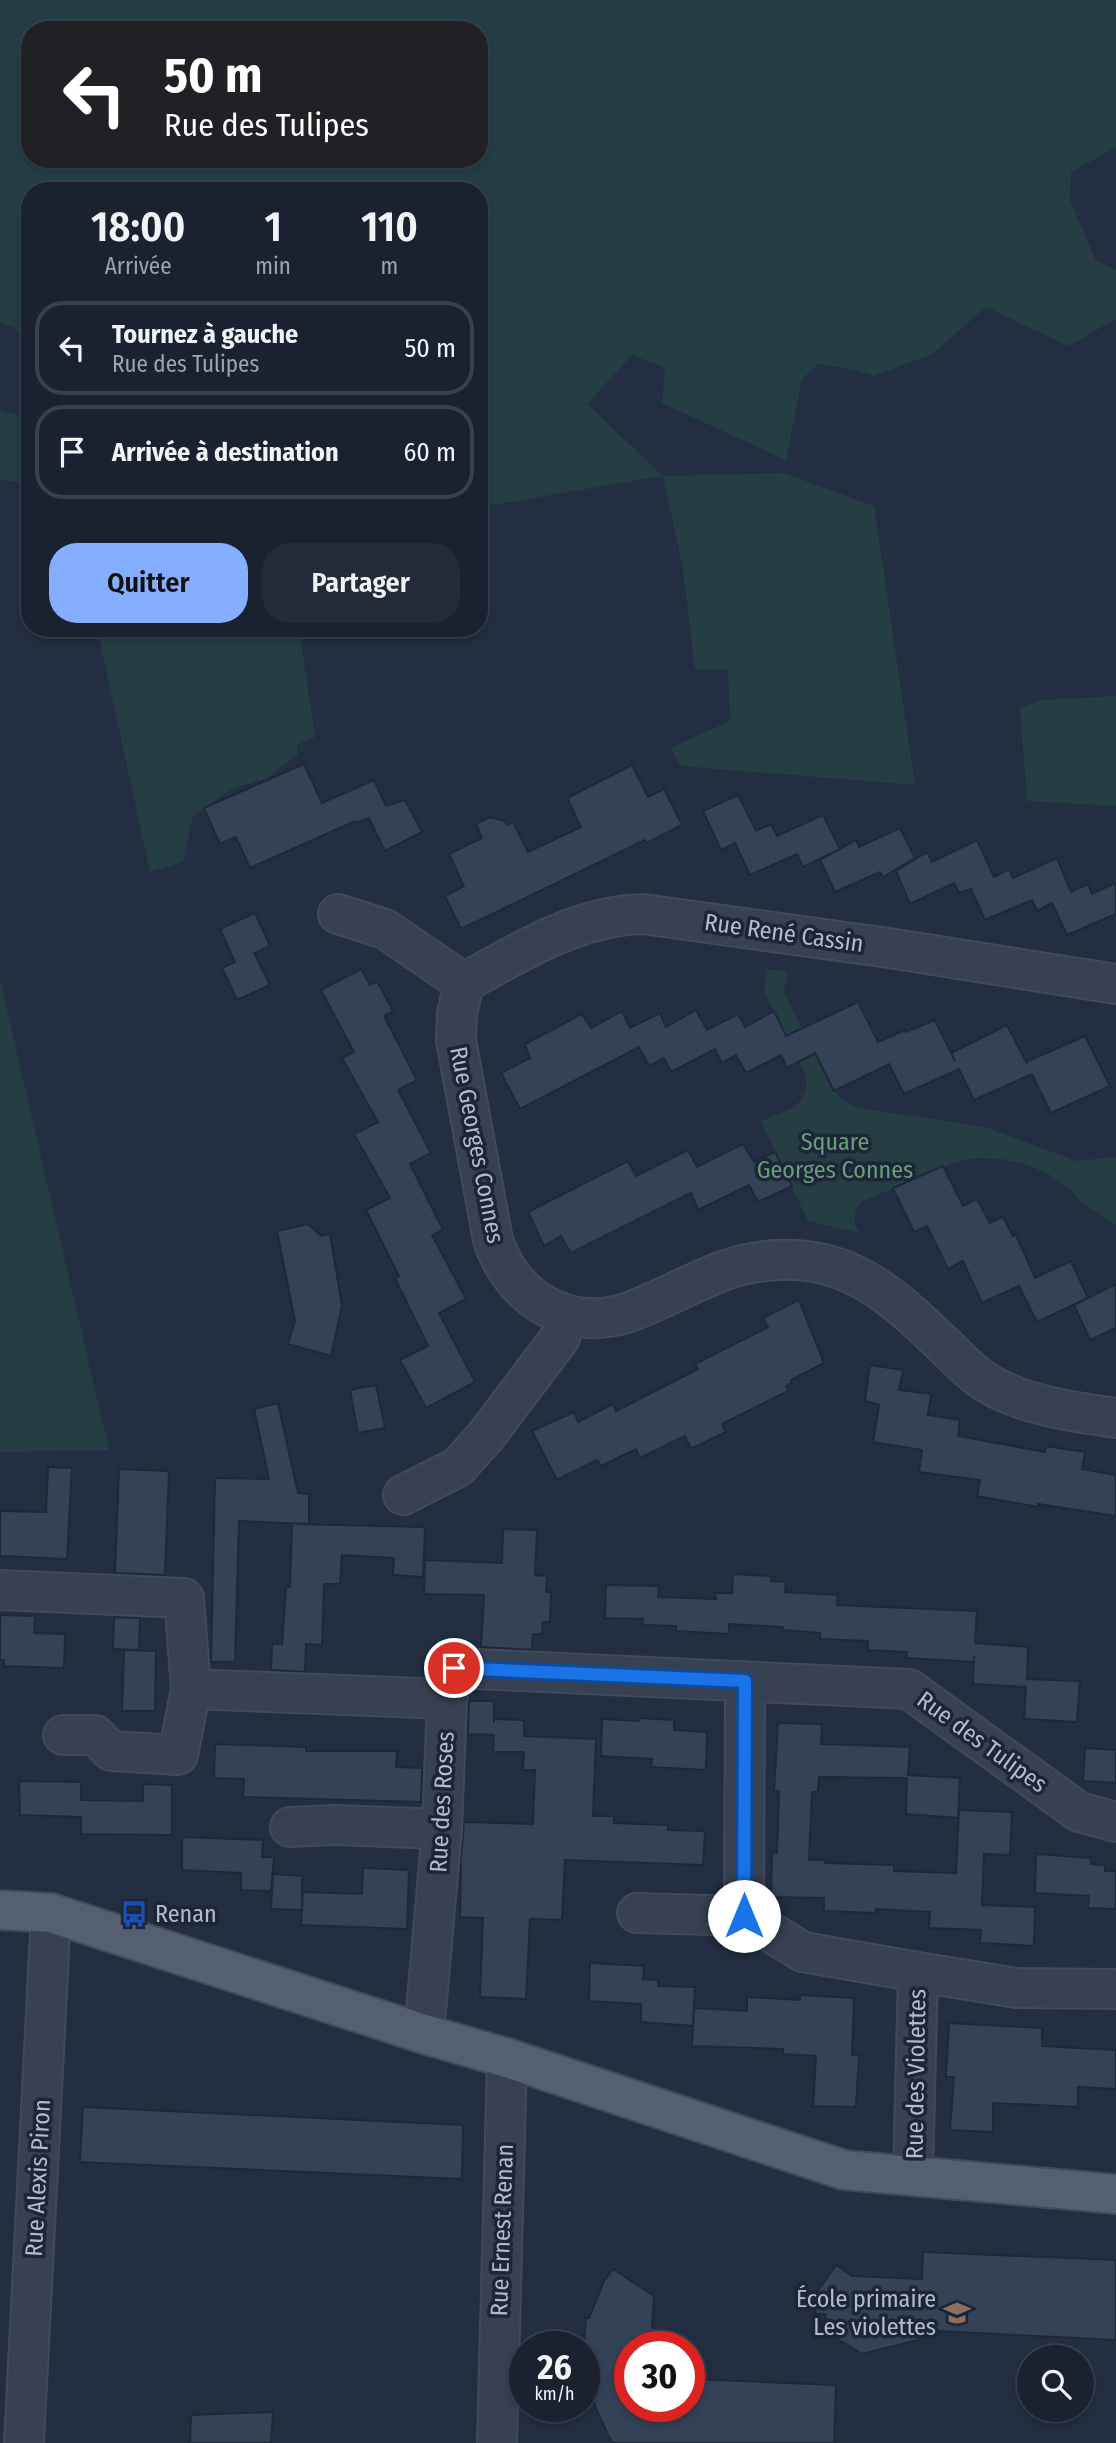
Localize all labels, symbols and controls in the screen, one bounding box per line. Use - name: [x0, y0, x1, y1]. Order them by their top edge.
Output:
- text: 50 m: [164, 46, 262, 105]
- icon: left: [49, 49, 140, 140]
- text: Rue des Tulipes: [164, 106, 369, 144]
- text: 18:00: [91, 202, 185, 252]
- text: 1: [264, 202, 282, 252]
- text: 110: [361, 202, 418, 252]
- text: Arrivée: [105, 252, 172, 280]
- text: min: [255, 252, 291, 280]
- text: m: [381, 252, 398, 280]
- text: Tournez à gauche: [112, 319, 298, 350]
- icon: left: [53, 329, 91, 367]
- text: 50 m: [404, 333, 456, 364]
- text: Rue des Tulipes: [112, 350, 259, 378]
- icon: arrive: [53, 433, 91, 471]
- text: Arrivée à destination: [112, 437, 339, 468]
- text: 60 m: [403, 437, 456, 468]
- button: Quitter: [49, 543, 248, 623]
- button: Partager: [262, 543, 460, 623]
- street label: Rue René Cassin: [703, 908, 865, 958]
- street label: Rue Georges Connes: [444, 1044, 510, 1246]
- park label: Square Georges Connes: [757, 1128, 913, 1184]
- pin: [424, 1638, 484, 1698]
- icon: arrive: [435, 1649, 473, 1687]
- street label: Rue des Tulipes: [912, 1686, 1052, 1798]
- street label: Rue des Roses: [424, 1731, 460, 1873]
- position arrow: [707, 1879, 781, 1953]
- bus stop icon: Renan: [119, 1899, 149, 1929]
- place label: Renan: [155, 1900, 217, 1928]
- street label: Rue des Violettes: [901, 1989, 931, 2159]
- street label: Rue Alexis Piron: [20, 2099, 56, 2257]
- street label: Rue Ernest Renan: [485, 2143, 519, 2317]
- place label: École primaire Les violettes: [796, 2284, 936, 2341]
- school or university icon: École primaire Les violettes: [942, 2298, 972, 2328]
- speed limit sign: 30: [614, 2331, 705, 2422]
- map controls: [1017, 2345, 1094, 2422]
- button: search: [1017, 2345, 1094, 2422]
- text: 26: [537, 2346, 572, 2388]
- text: km/h: [534, 2383, 575, 2405]

